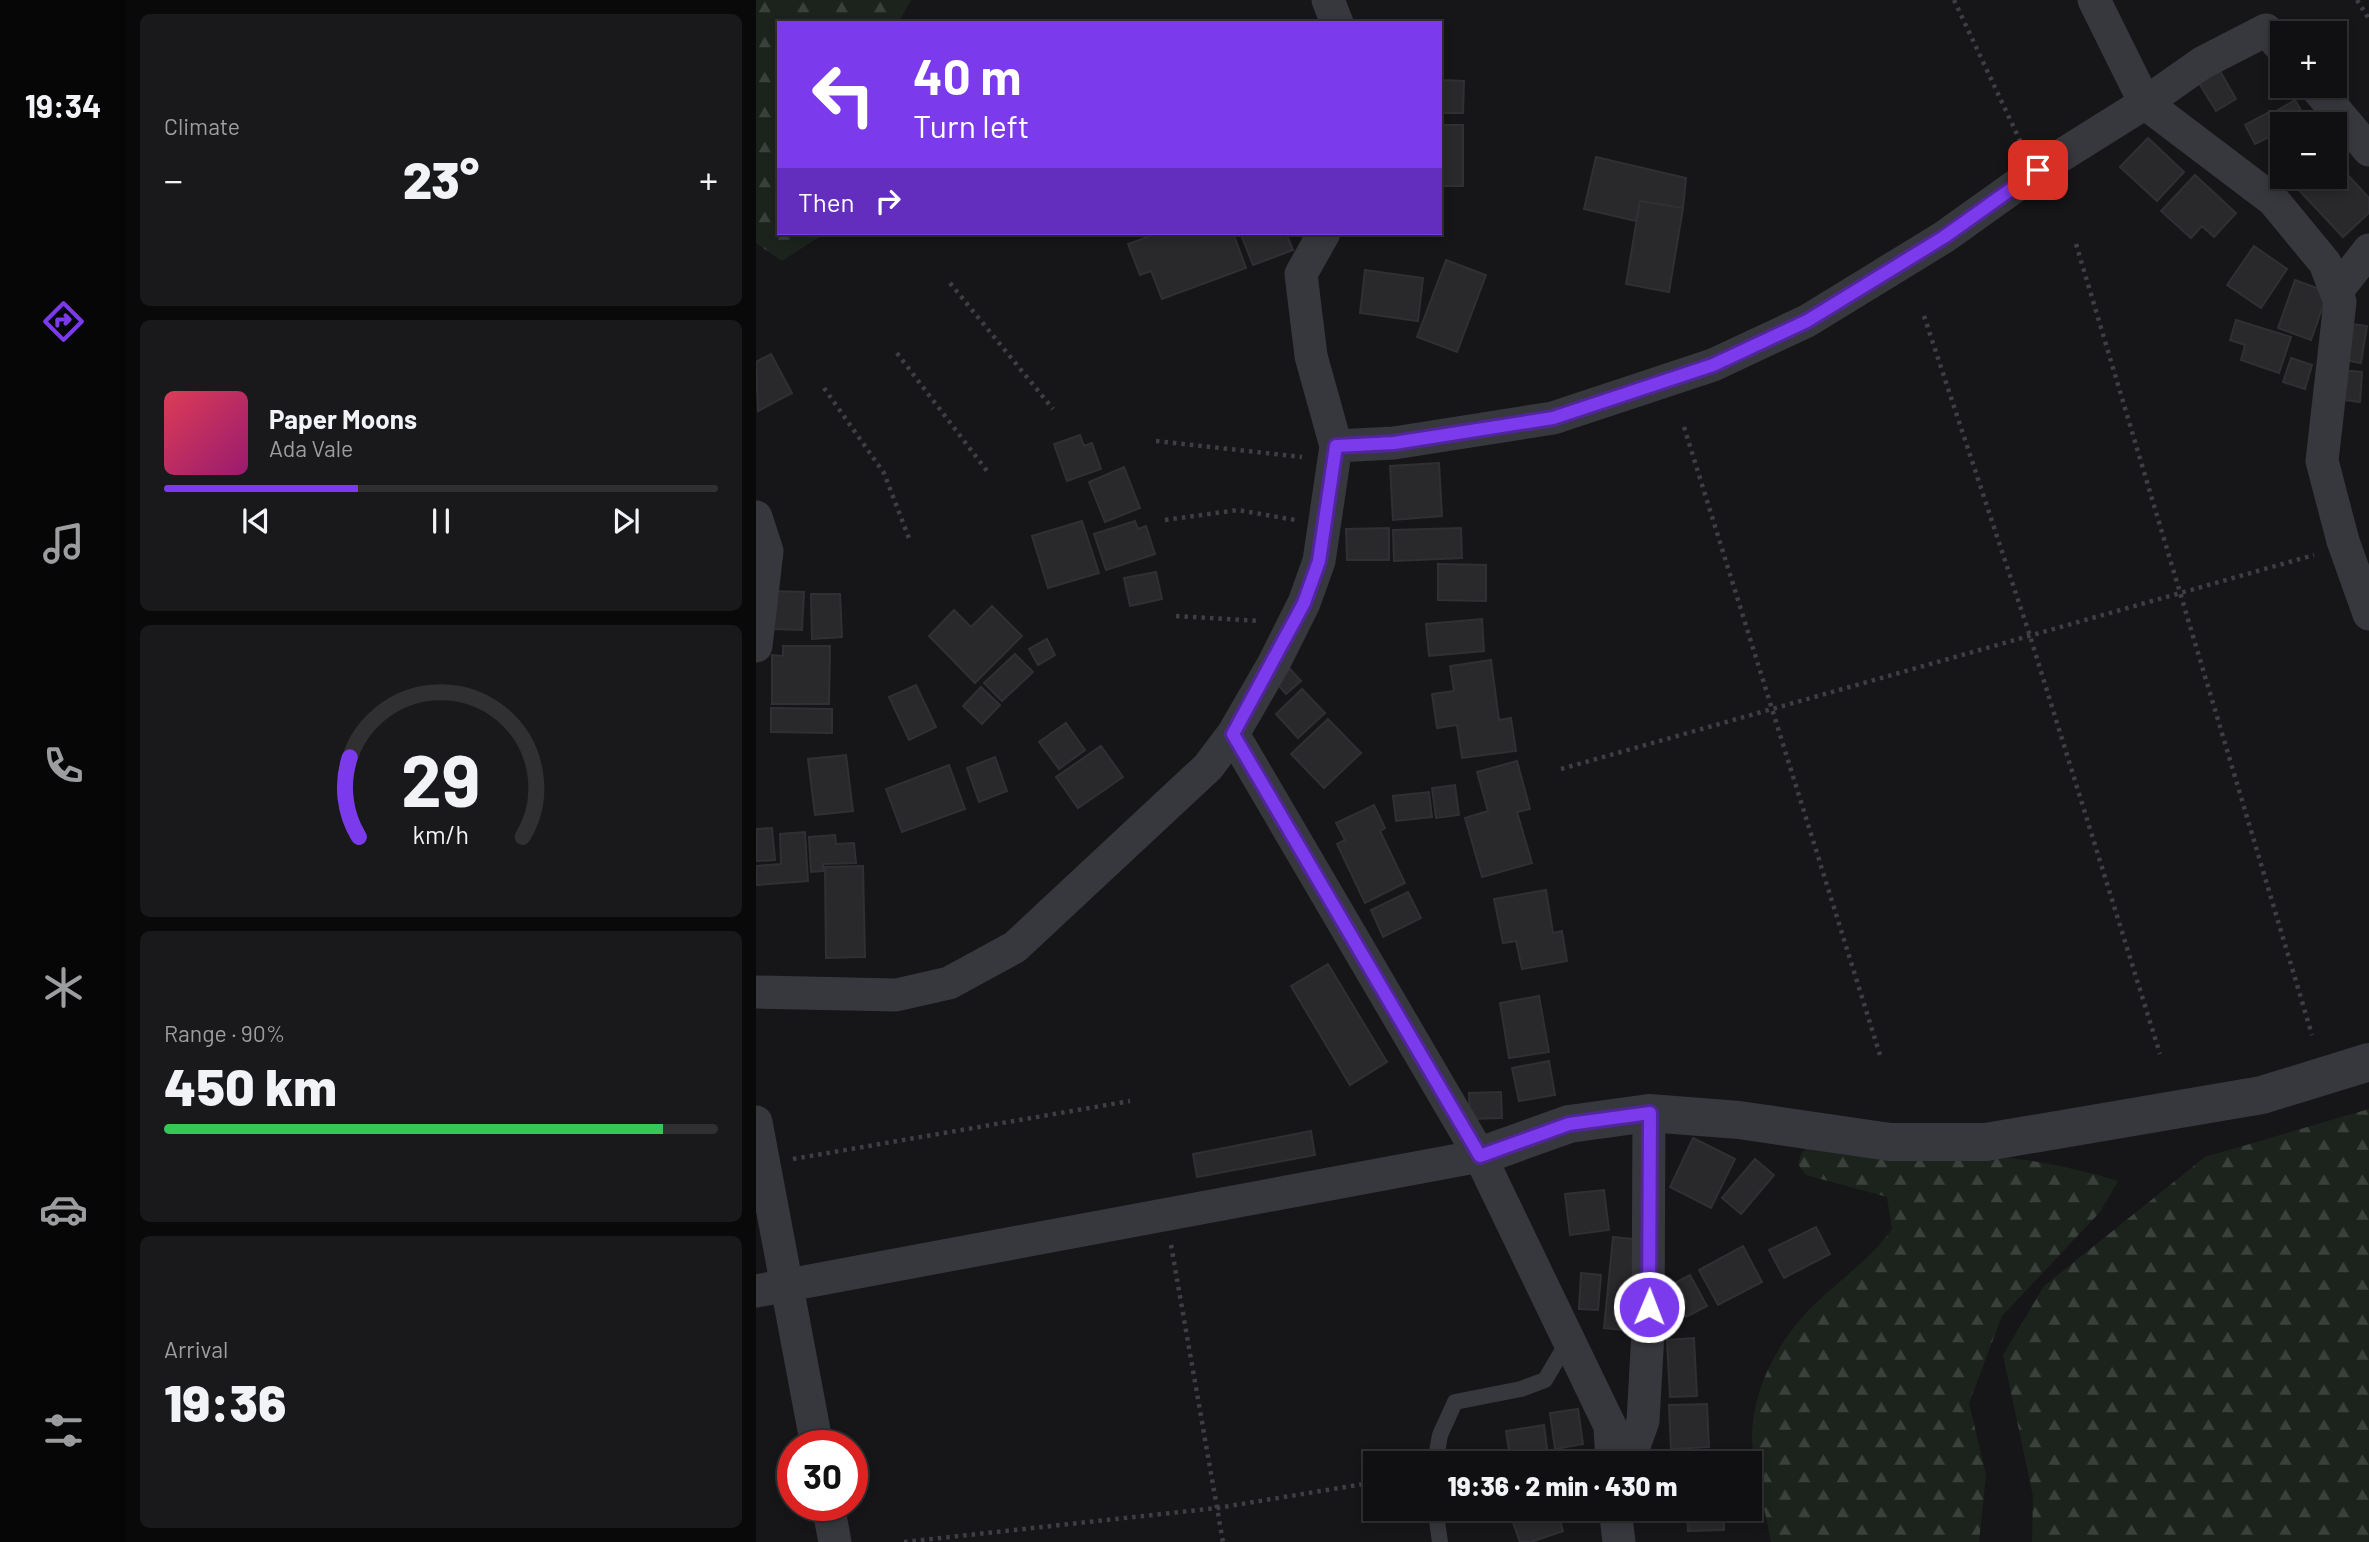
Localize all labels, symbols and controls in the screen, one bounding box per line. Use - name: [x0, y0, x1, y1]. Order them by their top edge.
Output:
- map controls: [2270, 21, 2347, 189]
- button: +: [2270, 21, 2347, 98]
- text: 40 m: [913, 46, 1021, 105]
- icon: left: [798, 49, 889, 140]
- text: 19:34: [25, 86, 101, 124]
- text: Turn left: [913, 106, 1030, 144]
- text: Climate: [164, 112, 240, 140]
- button: −: [2270, 112, 2347, 189]
- pin: [2008, 140, 2068, 200]
- text: 23°: [403, 147, 479, 209]
- icon: arrive: [2019, 151, 2057, 189]
- text: −: [164, 156, 183, 202]
- text: +: [699, 156, 718, 202]
- icon: right: [869, 182, 907, 220]
- text: Then: [798, 186, 855, 217]
- icon: directions: [39, 297, 88, 346]
- text: Paper Moons: [269, 403, 417, 434]
- text: Ada Vale: [269, 434, 353, 462]
- icon: previous: [237, 502, 275, 540]
- icon: pause: [422, 502, 460, 540]
- icon: next: [607, 502, 645, 540]
- icon: music: [39, 519, 88, 568]
- text: 29: [401, 734, 481, 822]
- icon: phone: [39, 741, 88, 790]
- text: km/h: [413, 819, 469, 849]
- icon: climate: [39, 963, 88, 1012]
- text: Range · 90%: [164, 1019, 285, 1047]
- text: 450 km: [164, 1054, 337, 1116]
- icon: car: [39, 1185, 88, 1234]
- position arrow: [1612, 1270, 1686, 1344]
- text: Arrival: [164, 1335, 228, 1363]
- text: 19:36: [164, 1370, 286, 1432]
- icon: filters: [39, 1406, 88, 1455]
- speed limit sign: 30: [777, 1430, 868, 1521]
- text: 19:36 · 2 min · 430 m: [1448, 1470, 1677, 1501]

